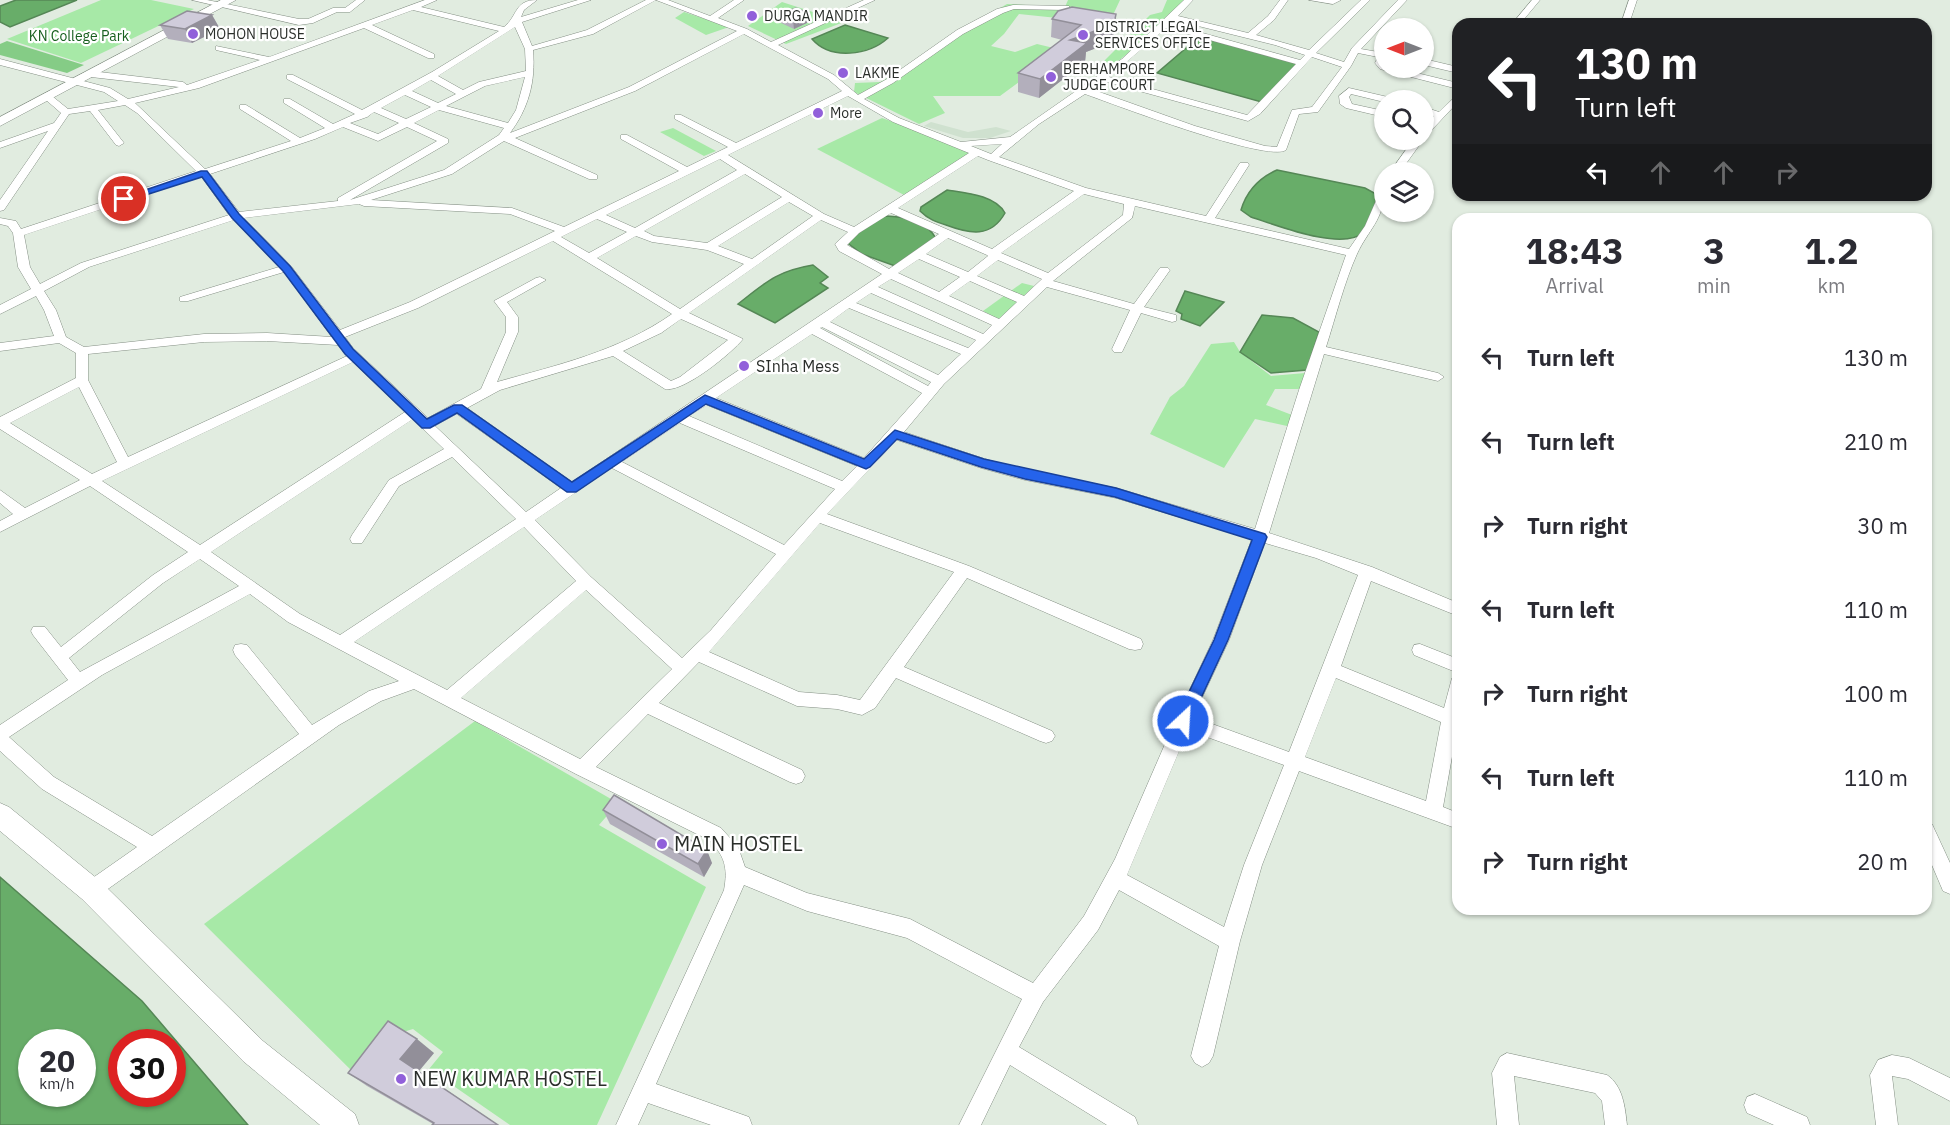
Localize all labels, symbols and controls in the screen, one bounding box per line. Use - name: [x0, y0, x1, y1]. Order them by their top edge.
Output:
- place label: DURGA MANDIR: [764, 7, 868, 25]
- marker: DURGA MANDIR: [745, 9, 759, 23]
- place label: DISTRICT LEGAL SERVICES OFFICE: [1095, 18, 1210, 52]
- north arrow: [1374, 18, 1434, 78]
- map controls: [1374, 18, 1434, 222]
- place label: MOHON HOUSE: [205, 25, 305, 43]
- park label: KN College Park: [29, 27, 130, 45]
- marker: MOHON HOUSE: [186, 27, 200, 41]
- marker: DISTRICT LEGAL SERVICES OFFICE: [1076, 28, 1090, 42]
- text: 130 m: [1575, 36, 1698, 91]
- icon: left: [1476, 42, 1554, 120]
- place label: BERHAMPORE JUDGE COURT: [1063, 60, 1155, 94]
- place label: LAKME: [855, 64, 900, 82]
- marker: LAKME: [836, 66, 850, 80]
- marker: BERHAMPORE JUDGE COURT: [1044, 70, 1058, 84]
- text: Turn left: [1575, 89, 1676, 124]
- button: search: [1374, 90, 1434, 150]
- place label: More: [830, 104, 862, 122]
- marker: More: [811, 106, 825, 120]
- icon: left: [1581, 156, 1614, 189]
- icon: ahead: [1644, 156, 1677, 189]
- icon: ahead: [1707, 156, 1740, 189]
- icon: right: [1770, 156, 1803, 189]
- button: layers: [1374, 162, 1434, 222]
- pin: [98, 173, 149, 224]
- icon: arrive: [107, 182, 140, 215]
- text: 18:43: [1525, 227, 1624, 274]
- text: 3: [1703, 227, 1725, 274]
- text: 1.2: [1804, 227, 1859, 274]
- text: Arrival: [1545, 272, 1604, 299]
- text: min: [1697, 272, 1731, 299]
- text: km: [1817, 272, 1845, 299]
- icon: left: [1476, 341, 1509, 374]
- text: Turn left: [1527, 343, 1615, 372]
- text: 130 m: [1844, 343, 1908, 372]
- place label: SInha Mess: [756, 356, 839, 376]
- marker: SInha Mess: [737, 359, 751, 373]
- icon: left: [1476, 425, 1509, 458]
- text: Turn left: [1527, 427, 1615, 456]
- text: 210 m: [1844, 427, 1908, 456]
- icon: right: [1476, 509, 1509, 542]
- text: Turn right: [1527, 511, 1628, 540]
- text: 30 m: [1857, 511, 1908, 540]
- icon: left: [1476, 593, 1509, 626]
- text: Turn left: [1527, 595, 1615, 624]
- text: 110 m: [1844, 595, 1908, 624]
- icon: right: [1476, 677, 1509, 710]
- text: Turn right: [1527, 679, 1628, 708]
- text: 100 m: [1844, 679, 1908, 708]
- position arrow: [1151, 689, 1215, 753]
- icon: left: [1476, 761, 1509, 794]
- text: Turn left: [1527, 763, 1615, 792]
- text: 110 m: [1844, 763, 1908, 792]
- place label: MAIN HOSTEL: [674, 830, 803, 857]
- marker: MAIN HOSTEL: [655, 837, 669, 851]
- icon: right: [1476, 845, 1509, 878]
- text: Turn right: [1527, 847, 1628, 876]
- text: 20 m: [1857, 847, 1908, 876]
- speed limit sign: 30: [108, 1029, 186, 1107]
- text: 20: [39, 1041, 75, 1080]
- place label: NEW KUMAR HOSTEL: [413, 1065, 607, 1092]
- marker: NEW KUMAR HOSTEL: [394, 1072, 408, 1086]
- text: km/h: [39, 1074, 75, 1093]

